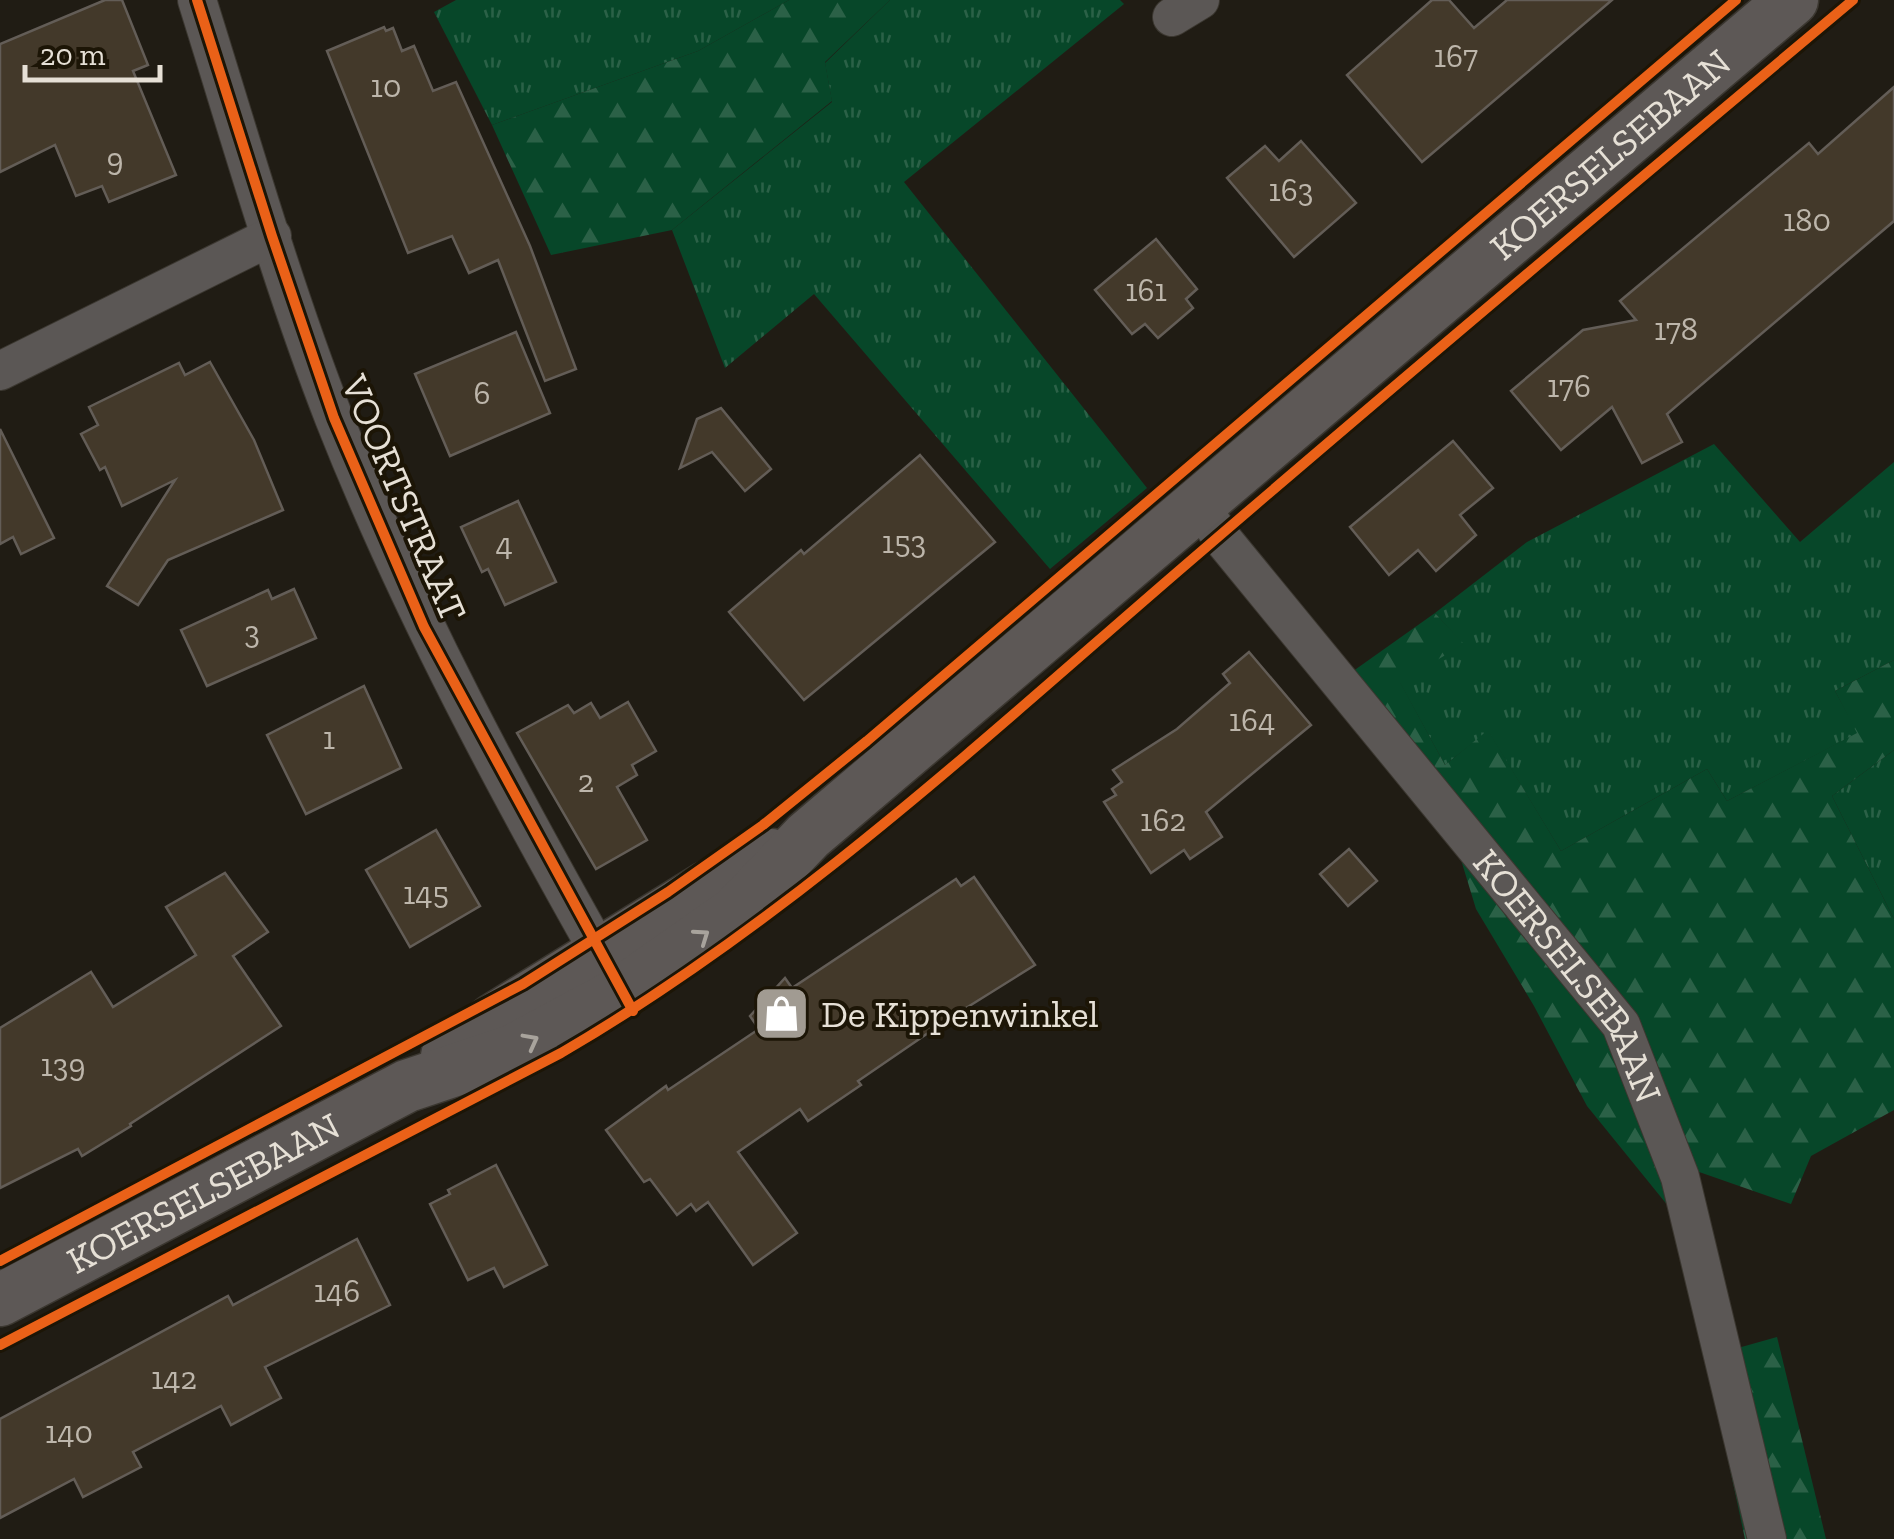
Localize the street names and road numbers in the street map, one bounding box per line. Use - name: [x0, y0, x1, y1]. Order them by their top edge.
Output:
- street label: KOERSELSEBAAN: [1480, 39, 1740, 270]
- street label: VOORTSTRAAT: [331, 367, 477, 628]
- street label: KOERSELSEBAAN: [1463, 840, 1672, 1109]
- street label: KOERSELSEBAAN: [59, 1102, 348, 1284]

